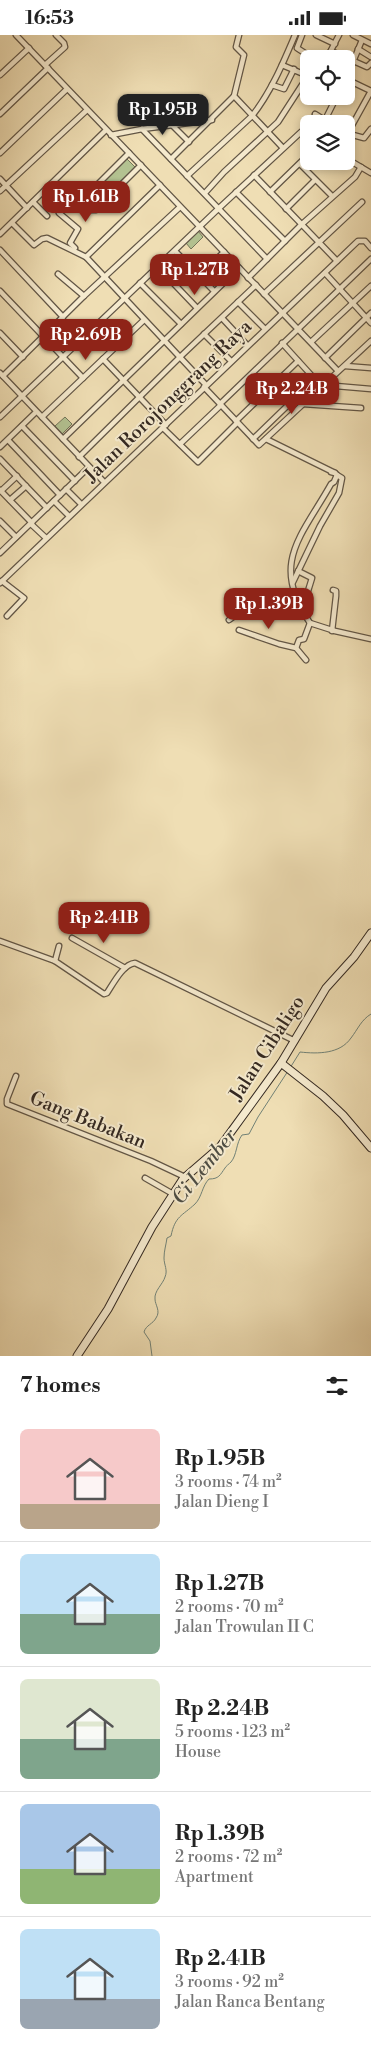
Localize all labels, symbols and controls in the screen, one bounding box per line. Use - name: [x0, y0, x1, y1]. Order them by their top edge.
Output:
- text: 16:53: [25, 6, 74, 30]
- map controls: [300, 50, 355, 170]
- button: locate: [300, 50, 355, 105]
- pin: Rp 1.95B: [111, 93, 215, 136]
- text: Rp 1.95B: [129, 100, 197, 120]
- button: layers: [300, 115, 355, 170]
- pin: Rp 1.61B: [34, 181, 138, 223]
- text: Rp 1.61B: [53, 187, 119, 207]
- pin: Rp 1.27B: [143, 253, 247, 296]
- text: Rp 1.27B: [161, 260, 229, 280]
- street label: Jalan Rorojonggrang Raya: [79, 314, 257, 488]
- pin: Rp 2.69B: [34, 319, 138, 361]
- text: Rp 2.69B: [50, 325, 122, 345]
- pin: Rp 2.24B: [240, 373, 344, 415]
- text: Rp 2.24B: [256, 379, 328, 399]
- pin: Rp 1.39B: [217, 587, 321, 630]
- text: Rp 1.39B: [235, 594, 303, 614]
- pin: Rp 2.41B: [52, 901, 156, 944]
- text: Rp 2.41B: [69, 908, 139, 928]
- street label: Jalan Cibaligo: [224, 991, 310, 1106]
- street label: Gang Babakan: [26, 1086, 150, 1154]
- water label: Ci Lember: [167, 1124, 243, 1210]
- icon: filters: [323, 1372, 351, 1400]
- text: 7 homes: [20, 1373, 101, 1399]
- text: Rp 1.95B: [175, 1446, 265, 1472]
- icon: home: [60, 1449, 120, 1509]
- text: 3 rooms · 74 m²: [175, 1472, 282, 1492]
- text: Jalan Dieng I: [175, 1492, 269, 1512]
- text: Rp 1.27B: [175, 1571, 264, 1597]
- icon: home: [60, 1574, 120, 1634]
- text: 2 rooms · 70 m²: [175, 1597, 284, 1617]
- text: Jalan Trowulan II C: [175, 1617, 314, 1637]
- text: Rp 2.24B: [175, 1696, 269, 1722]
- icon: home: [60, 1699, 120, 1759]
- text: 5 rooms · 123 m²: [175, 1722, 290, 1742]
- text: House: [175, 1742, 221, 1762]
- text: Rp 1.39B: [175, 1821, 265, 1847]
- icon: home: [60, 1824, 120, 1884]
- text: 2 rooms · 72 m²: [175, 1847, 282, 1867]
- text: Apartment: [175, 1867, 254, 1887]
- text: Rp 2.41B: [175, 1946, 266, 1972]
- icon: home: [60, 1949, 120, 2009]
- text: 3 rooms · 92 m²: [175, 1972, 284, 1992]
- text: Jalan Ranca Bentang: [175, 1992, 325, 2012]

